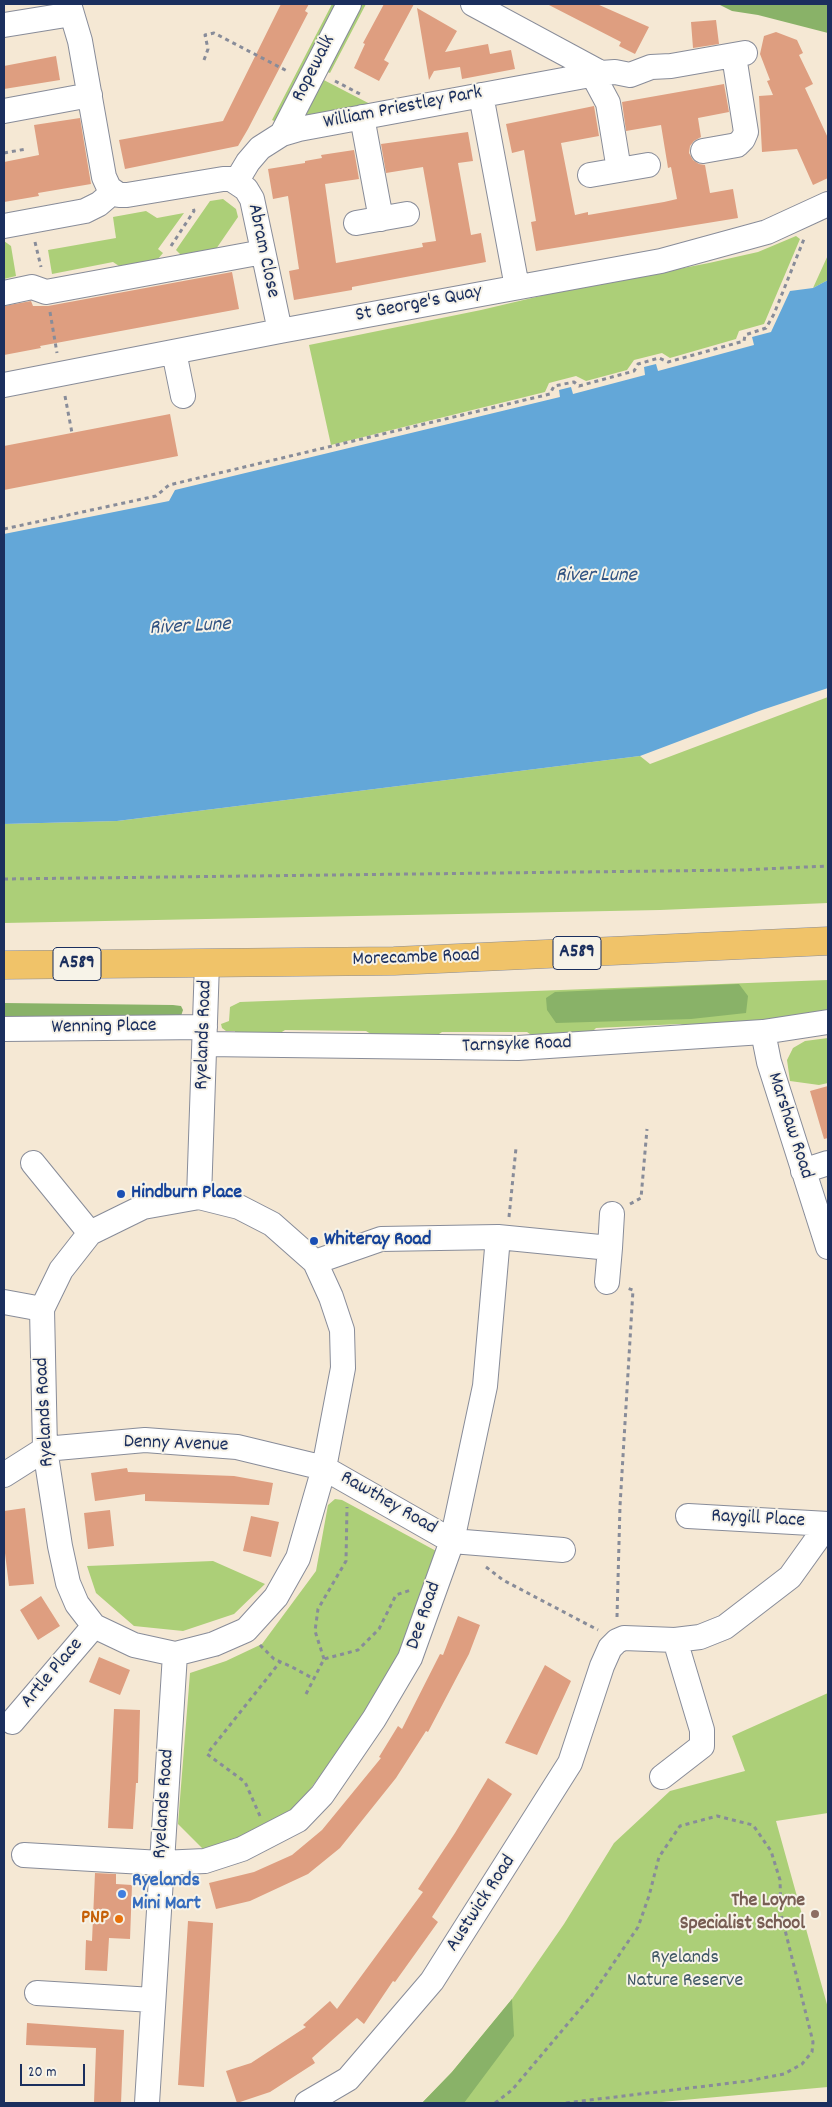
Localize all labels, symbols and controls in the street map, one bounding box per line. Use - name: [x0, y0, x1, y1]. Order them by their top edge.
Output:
- street label: Ropewalk: [288, 32, 342, 106]
- street label: William Priestley Park: [322, 82, 484, 136]
- street label: Abram Close: [240, 202, 284, 300]
- street label: St George's Quay: [354, 281, 484, 329]
- water label: River Lune: [555, 564, 637, 590]
- water label: River Lune: [149, 613, 231, 643]
- road number: A589: [553, 936, 601, 970]
- street label: Morecambe Road: [352, 945, 480, 973]
- road number: A589: [53, 948, 101, 981]
- street label: Ryelands Road: [191, 980, 219, 1090]
- street label: Wenning Place: [51, 1015, 157, 1041]
- street label: Tarnsyke Road: [462, 1032, 572, 1060]
- street label: Marshaw Road: [761, 1070, 817, 1182]
- place label: Hindburn Place: [131, 1182, 242, 1206]
- marker: Hindburn Place: [115, 1188, 127, 1200]
- place label: Whiteray Road: [324, 1229, 431, 1253]
- marker: Whiteray Road: [308, 1235, 320, 1247]
- street label: Ryelands Road: [31, 1357, 61, 1467]
- street label: Denny Avenue: [123, 1431, 229, 1459]
- street label: Rawthey Road: [335, 1467, 441, 1541]
- street label: Raygill Place: [711, 1506, 805, 1534]
- street label: Dee Road: [402, 1579, 448, 1653]
- street label: Artle Place: [17, 1634, 89, 1714]
- street label: Ryelands Road: [149, 1748, 181, 1860]
- street label: Austwick Road: [442, 1851, 522, 1957]
- place label: Ryelands Mini Mart: [132, 1870, 201, 1917]
- marker: Ryelands Mini Mart: [116, 1888, 128, 1900]
- place label: The Loyne Specialist School: [680, 1890, 805, 1937]
- place label: PNP: [81, 1907, 109, 1931]
- marker: The Loyne Specialist School: [809, 1908, 821, 1920]
- marker: PNP: [113, 1913, 125, 1925]
- park label: Ryelands Nature Reserve: [627, 1947, 743, 1994]
- scale bar: [22, 2054, 88, 2086]
- text: 20 m: [28, 2062, 56, 2084]

